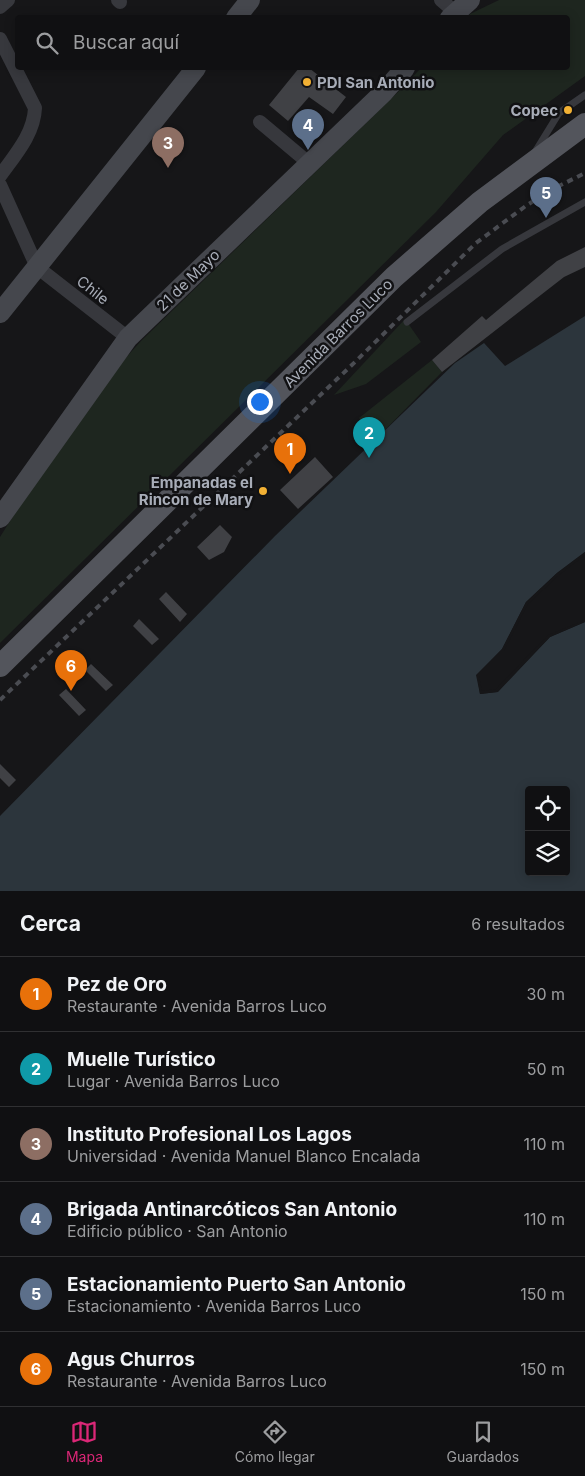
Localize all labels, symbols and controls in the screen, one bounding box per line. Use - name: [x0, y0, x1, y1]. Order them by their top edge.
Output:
- search box: [15, 15, 570, 70]
- icon: search: [33, 29, 61, 57]
- text: Buscar aquí: [73, 31, 179, 54]
- place label: PDI San Antonio: [317, 73, 434, 92]
- marker: PDI San Antonio: [301, 76, 313, 88]
- place label: Copec: [510, 101, 558, 120]
- marker: Copec: [562, 104, 574, 116]
- pin: 4: [292, 109, 324, 150]
- pin: 3: [152, 127, 184, 168]
- pin: 5: [530, 177, 562, 218]
- street label: 21 de Mayo: [152, 245, 224, 315]
- street label: Chile: [73, 271, 113, 309]
- street label: Avenida Barros Luco: [280, 275, 396, 391]
- your location: [247, 389, 273, 415]
- pin: 2: [353, 417, 385, 458]
- pin: 1: [274, 433, 306, 474]
- place label: Empanadas el Rincon de Mary: [139, 473, 253, 509]
- marker: Empanadas el Rincon de Mary: [257, 485, 269, 497]
- pin: 6: [55, 650, 87, 691]
- map controls: [525, 786, 570, 876]
- button: locate: [525, 786, 570, 831]
- button: layers: [525, 831, 570, 876]
- text: Cerca: [20, 911, 81, 936]
- text: 6 resultados: [471, 914, 565, 934]
- text: Pez de Oro: [67, 973, 167, 996]
- text: 1: [33, 984, 39, 1004]
- text: 30 m: [527, 984, 565, 1004]
- text: Restaurante · Avenida Barros Luco: [67, 996, 327, 1016]
- text: Muelle Turístico: [67, 1048, 216, 1071]
- text: 2: [31, 1059, 41, 1079]
- text: 50 m: [527, 1059, 565, 1079]
- text: Lugar · Avenida Barros Luco: [67, 1071, 280, 1091]
- text: Instituto Profesional Los Lagos: [67, 1123, 352, 1146]
- text: 3: [31, 1134, 41, 1154]
- text: 110 m: [523, 1134, 565, 1154]
- text: Universidad · Avenida Manuel Blanco Encalada: [67, 1146, 420, 1166]
- text: Brigada Antinarcóticos San Antonio: [67, 1198, 397, 1221]
- text: 4: [31, 1209, 41, 1229]
- text: 110 m: [523, 1209, 565, 1229]
- text: Edificio público · San Antonio: [67, 1221, 288, 1241]
- text: Estacionamiento Puerto San Antonio: [67, 1273, 406, 1296]
- text: 5: [31, 1284, 41, 1304]
- text: 150 m: [520, 1284, 565, 1304]
- text: Estacionamiento · Avenida Barros Luco: [67, 1296, 361, 1316]
- text: Agus Churros: [67, 1348, 195, 1371]
- text: 6: [31, 1359, 41, 1379]
- text: 150 m: [520, 1359, 565, 1379]
- text: Restaurante · Avenida Barros Luco: [67, 1371, 327, 1391]
- tab: Mapa: [66, 1418, 103, 1465]
- tab: Cómo llegar: [235, 1418, 315, 1465]
- tab: Guardados: [447, 1418, 519, 1465]

